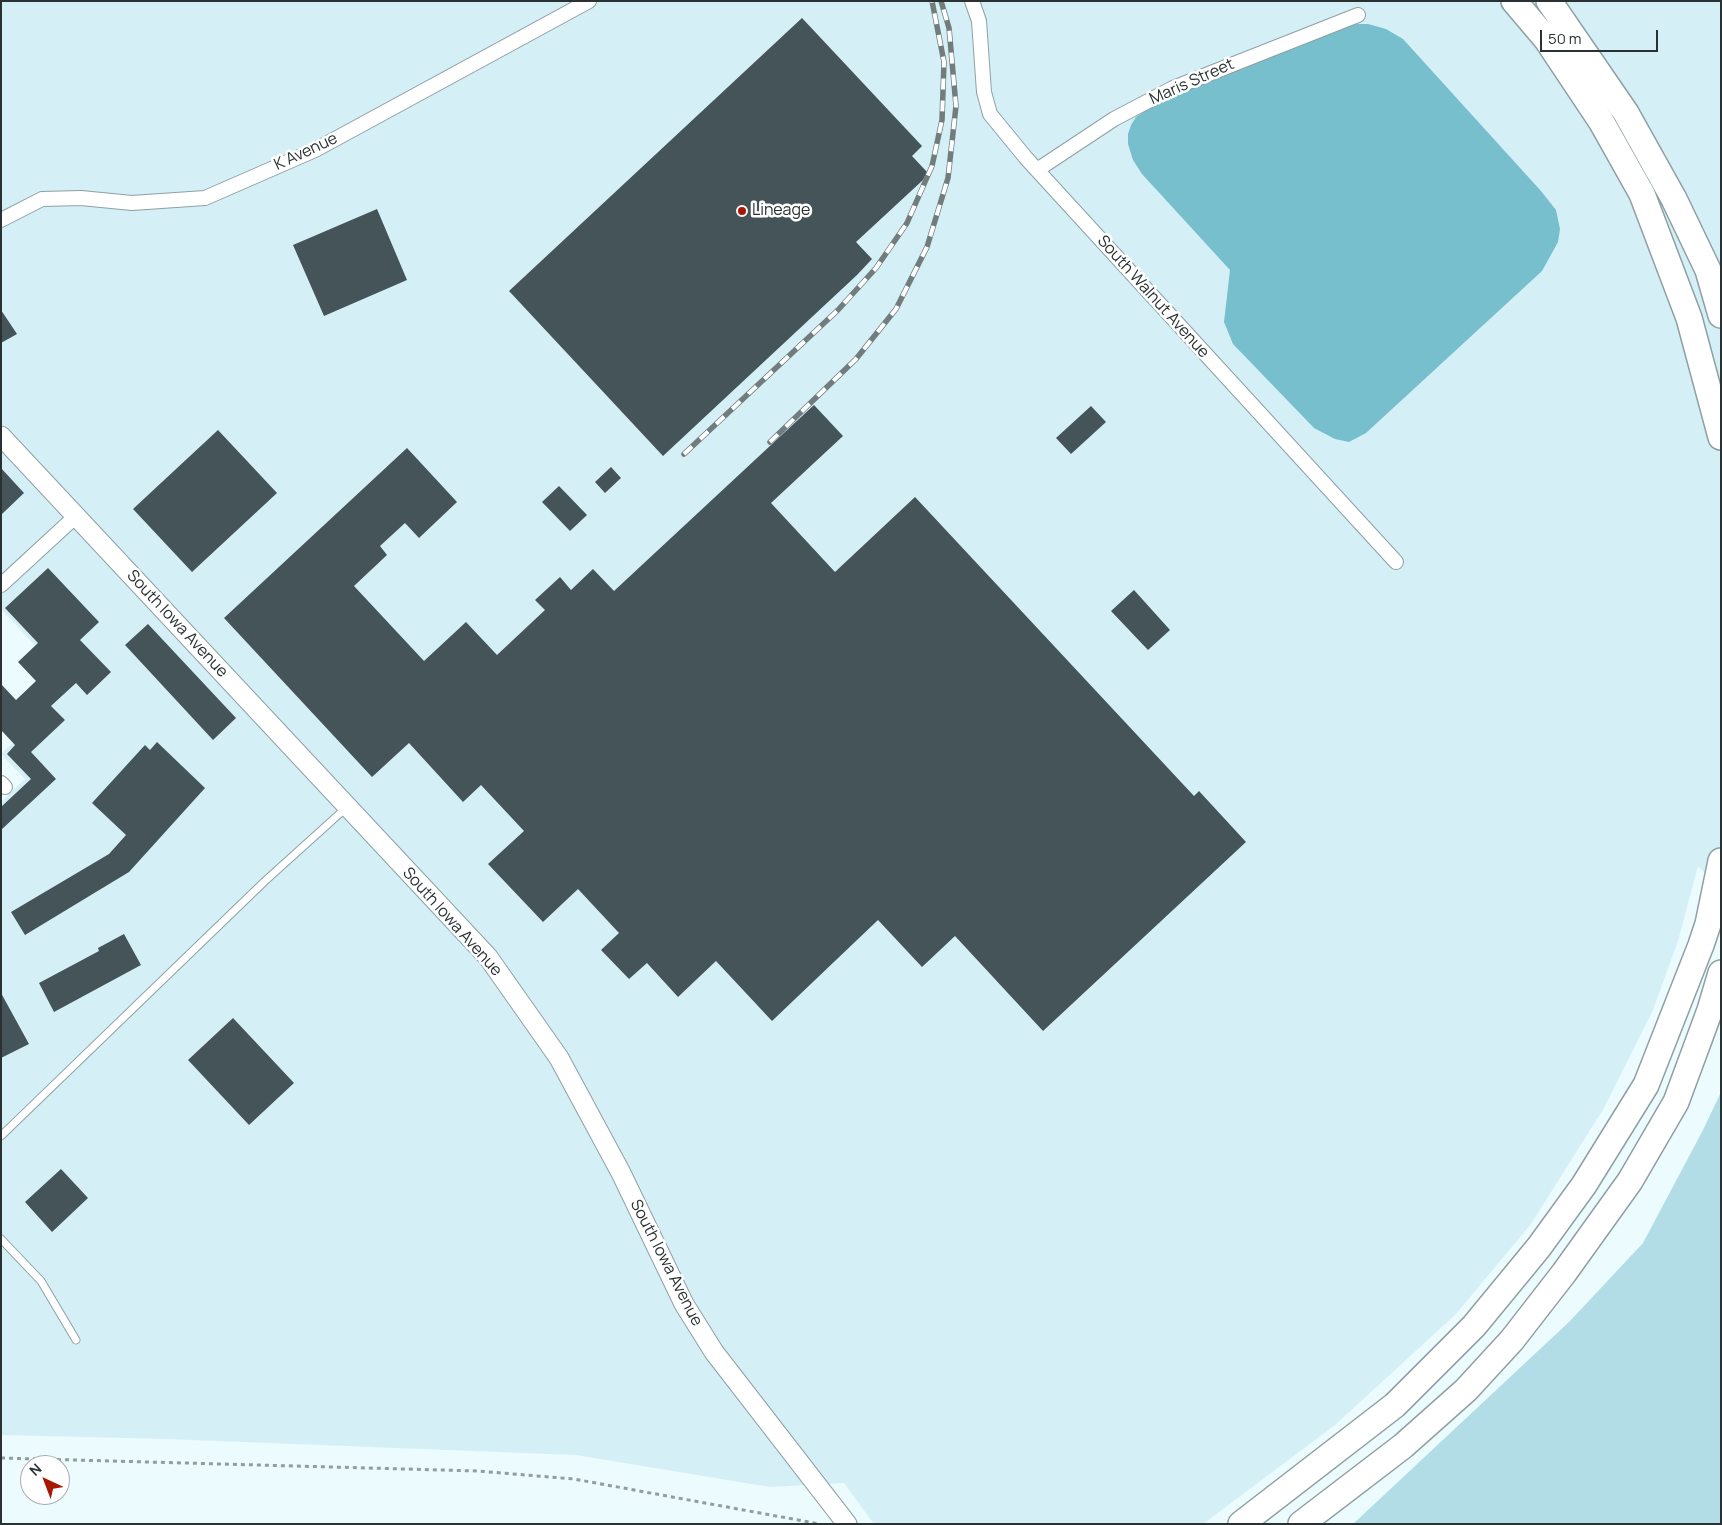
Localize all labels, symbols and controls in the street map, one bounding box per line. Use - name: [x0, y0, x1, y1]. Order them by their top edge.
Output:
- scale bar: [1542, 20, 1660, 52]
- text: 50 m: [1548, 28, 1582, 49]
- street label: Maris Street: [1147, 55, 1237, 109]
- street label: K Avenue: [271, 129, 341, 175]
- place label: Lineage: [752, 201, 810, 221]
- marker: Lineage: [736, 205, 748, 217]
- street label: South Walnut Avenue: [1093, 232, 1213, 362]
- street label: South Iowa Avenue: [122, 566, 232, 682]
- street label: South Iowa Avenue: [398, 864, 506, 980]
- street label: South Iowa Avenue: [626, 1196, 706, 1330]
- north arrow: [20, 1455, 70, 1505]
- text: N: [25, 1459, 45, 1480]

